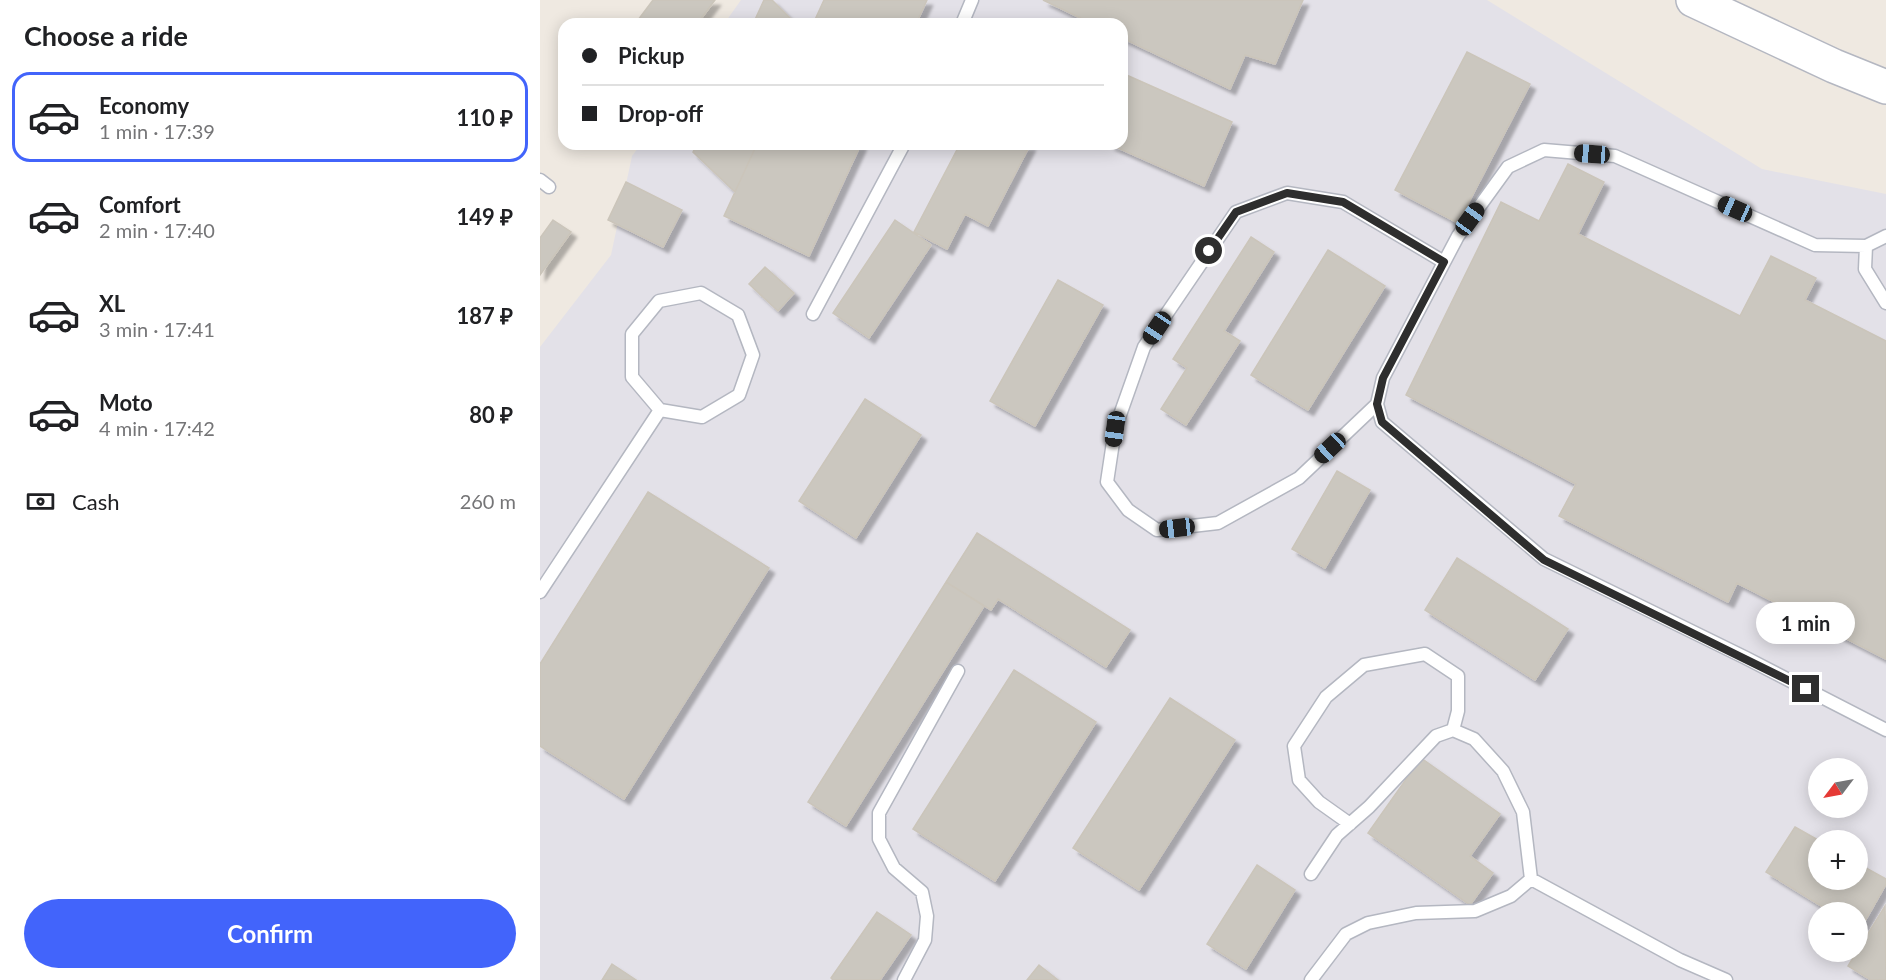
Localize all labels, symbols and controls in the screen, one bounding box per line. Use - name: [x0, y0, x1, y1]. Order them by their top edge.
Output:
- text: Choose a ride: [24, 19, 188, 52]
- text: Pickup: [618, 42, 684, 69]
- icon: car: [27, 90, 81, 144]
- text: Economy: [99, 92, 189, 119]
- text: Drop-off: [618, 100, 703, 127]
- text: 110 ₽: [457, 104, 513, 131]
- text: 1 min · 17:39: [99, 119, 215, 143]
- car: [1573, 144, 1611, 164]
- icon: car: [27, 189, 81, 243]
- text: Comfort: [99, 191, 181, 218]
- car: [1715, 193, 1755, 225]
- car: [1452, 199, 1488, 239]
- text: 149 ₽: [457, 203, 513, 230]
- text: 2 min · 17:40: [99, 218, 215, 242]
- route start: [1195, 237, 1222, 264]
- icon: car: [27, 288, 81, 342]
- text: XL: [99, 290, 125, 317]
- text: 187 ₽: [457, 302, 513, 329]
- car: [1139, 308, 1175, 348]
- text: 3 min · 17:41: [99, 317, 215, 341]
- icon: car: [27, 387, 81, 441]
- text: Moto: [99, 389, 153, 416]
- text: 80 ₽: [469, 401, 513, 428]
- car: [1104, 410, 1126, 448]
- text: 4 min · 17:42: [99, 416, 215, 440]
- car: [1311, 429, 1349, 467]
- icon: cash: [24, 485, 57, 518]
- text: Cash: [72, 488, 119, 515]
- text: 260 m: [460, 489, 516, 513]
- car: [1158, 517, 1196, 539]
- callout: 1 min: [1756, 602, 1856, 644]
- text: 1 min: [1781, 611, 1830, 635]
- route end: [1792, 675, 1819, 702]
- north arrow: [1808, 758, 1868, 818]
- map controls: [1808, 758, 1868, 962]
- button: +: [1808, 830, 1868, 890]
- button: Confirm: [24, 899, 516, 968]
- button: −: [1808, 902, 1868, 962]

